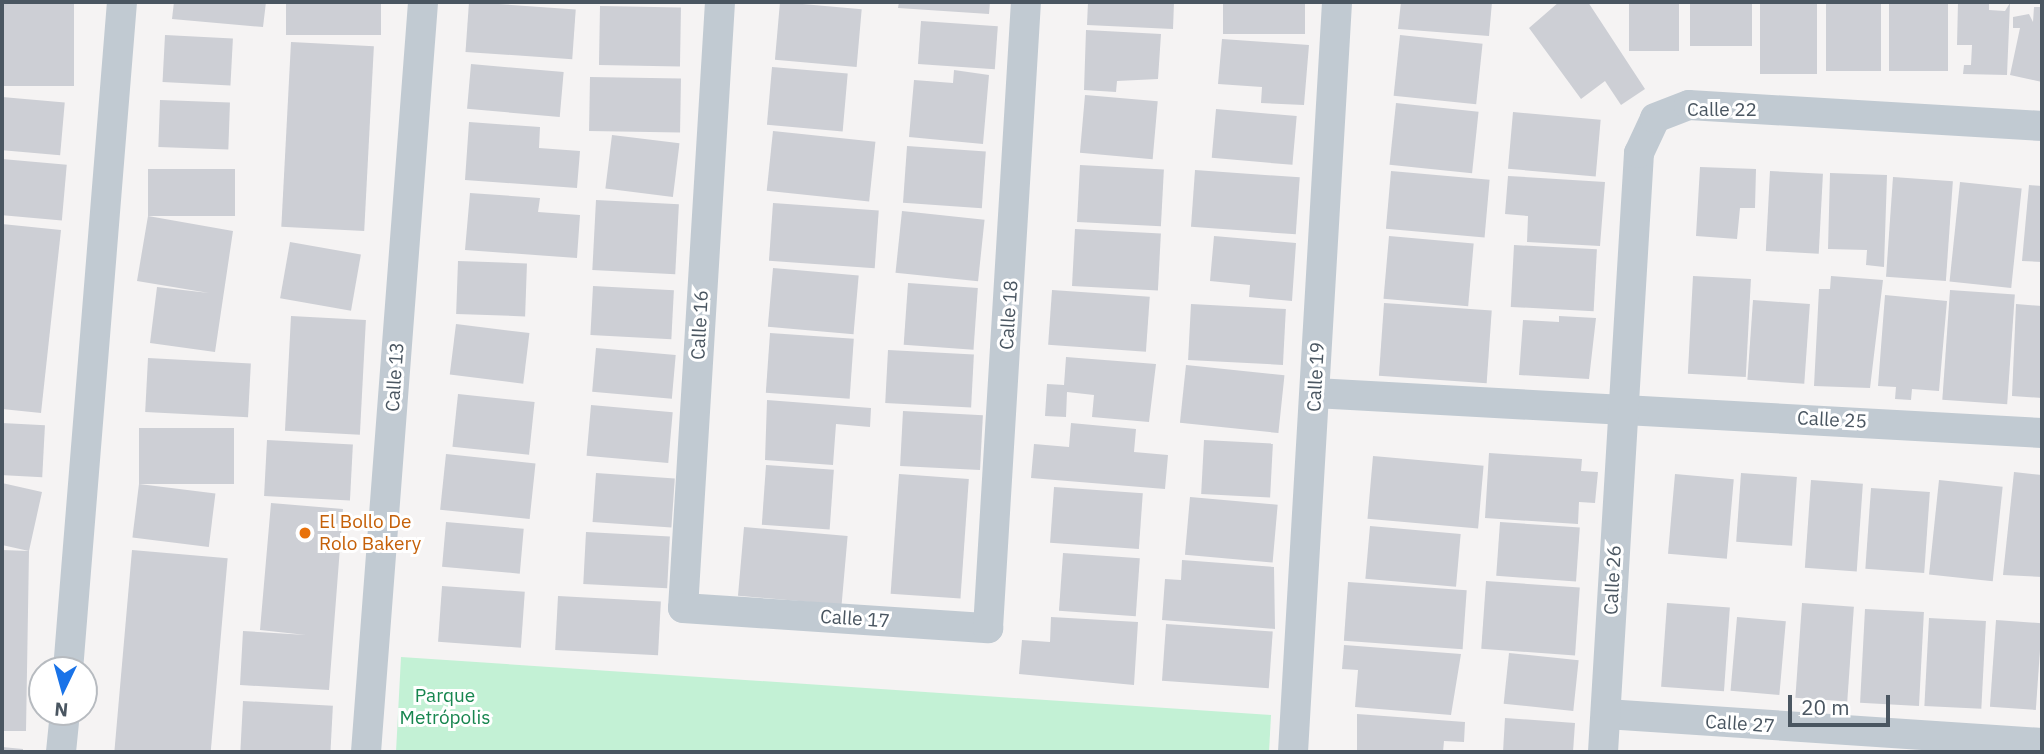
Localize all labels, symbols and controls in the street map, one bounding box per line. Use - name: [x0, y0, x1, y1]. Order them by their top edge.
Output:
- street label: Calle 22: [1687, 99, 1757, 121]
- street label: Calle 18: [995, 279, 1023, 351]
- street label: Calle 16: [687, 290, 713, 360]
- street label: Calle 13: [381, 341, 409, 413]
- street label: Calle 19: [1303, 342, 1329, 412]
- street label: Calle 25: [1797, 407, 1867, 433]
- place label: El Bollo De Rolo Bakery: [319, 511, 421, 555]
- marker: El Bollo De Rolo Bakery: [297, 525, 313, 541]
- street label: Calle 26: [1600, 545, 1626, 615]
- street label: Calle 17: [819, 605, 891, 633]
- north arrow: [28, 656, 98, 726]
- scale bar: [1792, 680, 1894, 724]
- park label: Parque Metrópolis: [400, 685, 490, 729]
- text: 20 m: [1801, 693, 1850, 721]
- text: N: [53, 697, 69, 722]
- street label: Calle 27: [1704, 710, 1776, 738]

